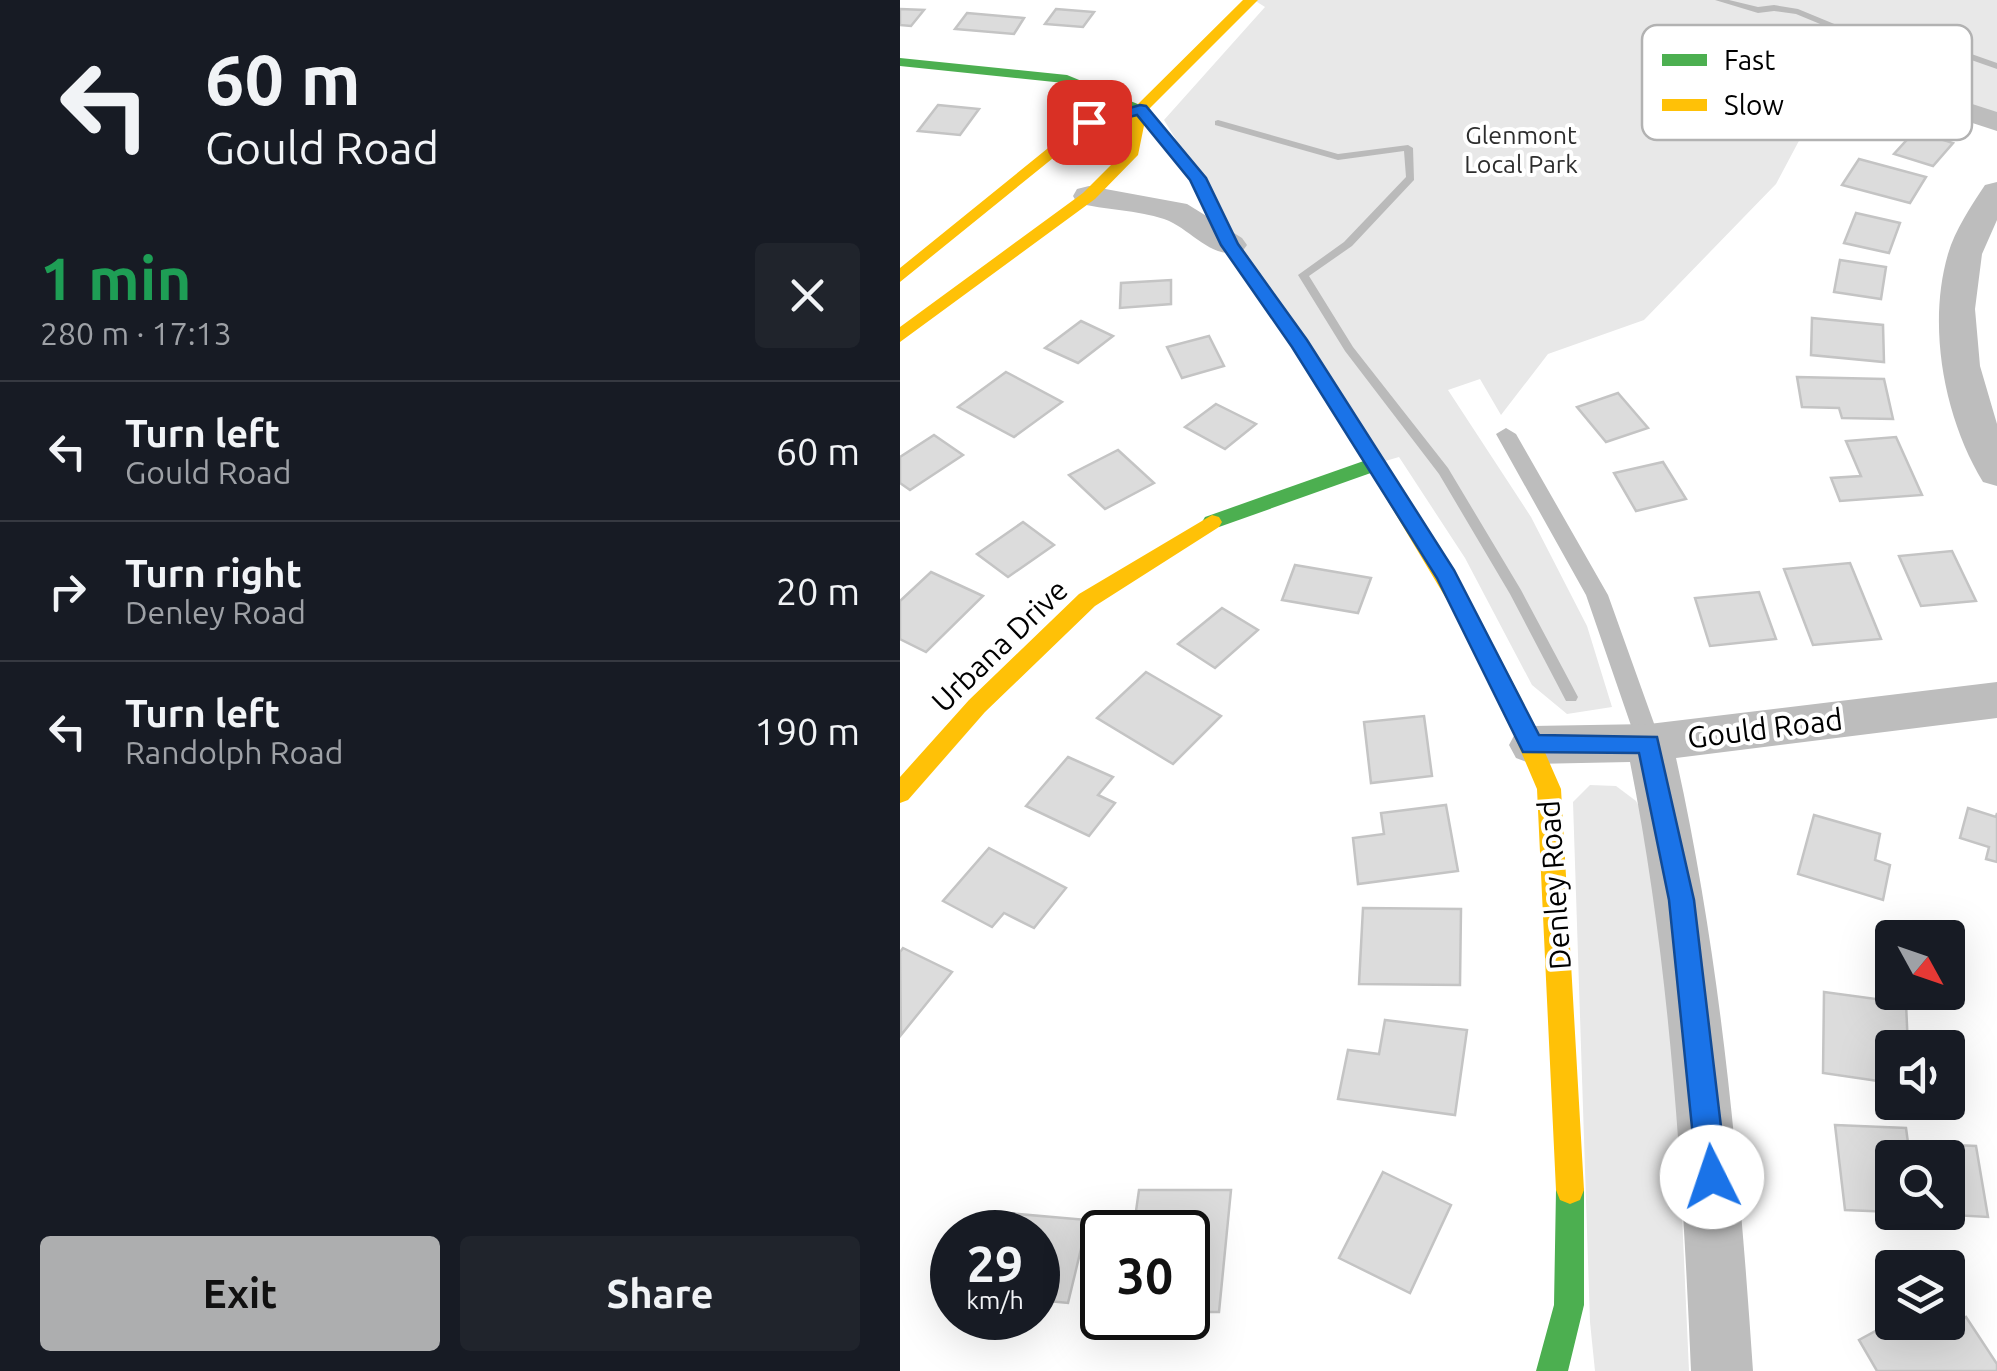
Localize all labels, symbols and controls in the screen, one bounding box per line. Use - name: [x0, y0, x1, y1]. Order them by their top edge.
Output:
- legend: [1642, 25, 1972, 140]
- icon: left: [40, 40, 170, 170]
- text: 60 m: [205, 40, 361, 118]
- text: Fast: [1724, 44, 1775, 75]
- pin: [1047, 80, 1132, 165]
- text: Slow: [1724, 89, 1784, 120]
- icon: arrive: [1062, 95, 1117, 150]
- park label: Glenmont Local Park: [1464, 121, 1578, 178]
- text: Gould Road: [205, 122, 439, 173]
- button: close: [755, 243, 860, 348]
- text: 1 min: [40, 244, 192, 311]
- text: 280 m · 17:13: [40, 315, 232, 351]
- text: Turn left: [125, 412, 280, 454]
- icon: left: [40, 424, 95, 479]
- text: 60 m: [776, 430, 860, 472]
- text: Gould Road: [125, 454, 291, 490]
- text: Turn right: [125, 552, 302, 594]
- icon: right: [40, 564, 95, 619]
- text: 20 m: [776, 570, 860, 612]
- street label: Urbana Drive: [924, 572, 1074, 718]
- text: Denley Road: [125, 594, 306, 630]
- text: Turn left: [125, 692, 280, 734]
- street label: Gould Road: [1685, 702, 1844, 754]
- icon: left: [40, 704, 95, 759]
- text: 190 m: [754, 710, 860, 752]
- text: Randolph Road: [125, 734, 344, 770]
- street label: Denley Road: [1531, 799, 1577, 971]
- north arrow: [1875, 920, 1965, 1010]
- map controls: [1875, 920, 1965, 1340]
- button: sound: [1875, 1030, 1965, 1120]
- position arrow: [1660, 1125, 1764, 1229]
- button: search: [1875, 1140, 1965, 1230]
- speed limit sign: 30: [1080, 1210, 1210, 1340]
- text: 29: [967, 1235, 1023, 1291]
- button: Exit: [40, 1236, 440, 1351]
- button: Share: [460, 1236, 860, 1351]
- button: layers: [1875, 1250, 1965, 1340]
- text: km/h: [966, 1286, 1024, 1314]

